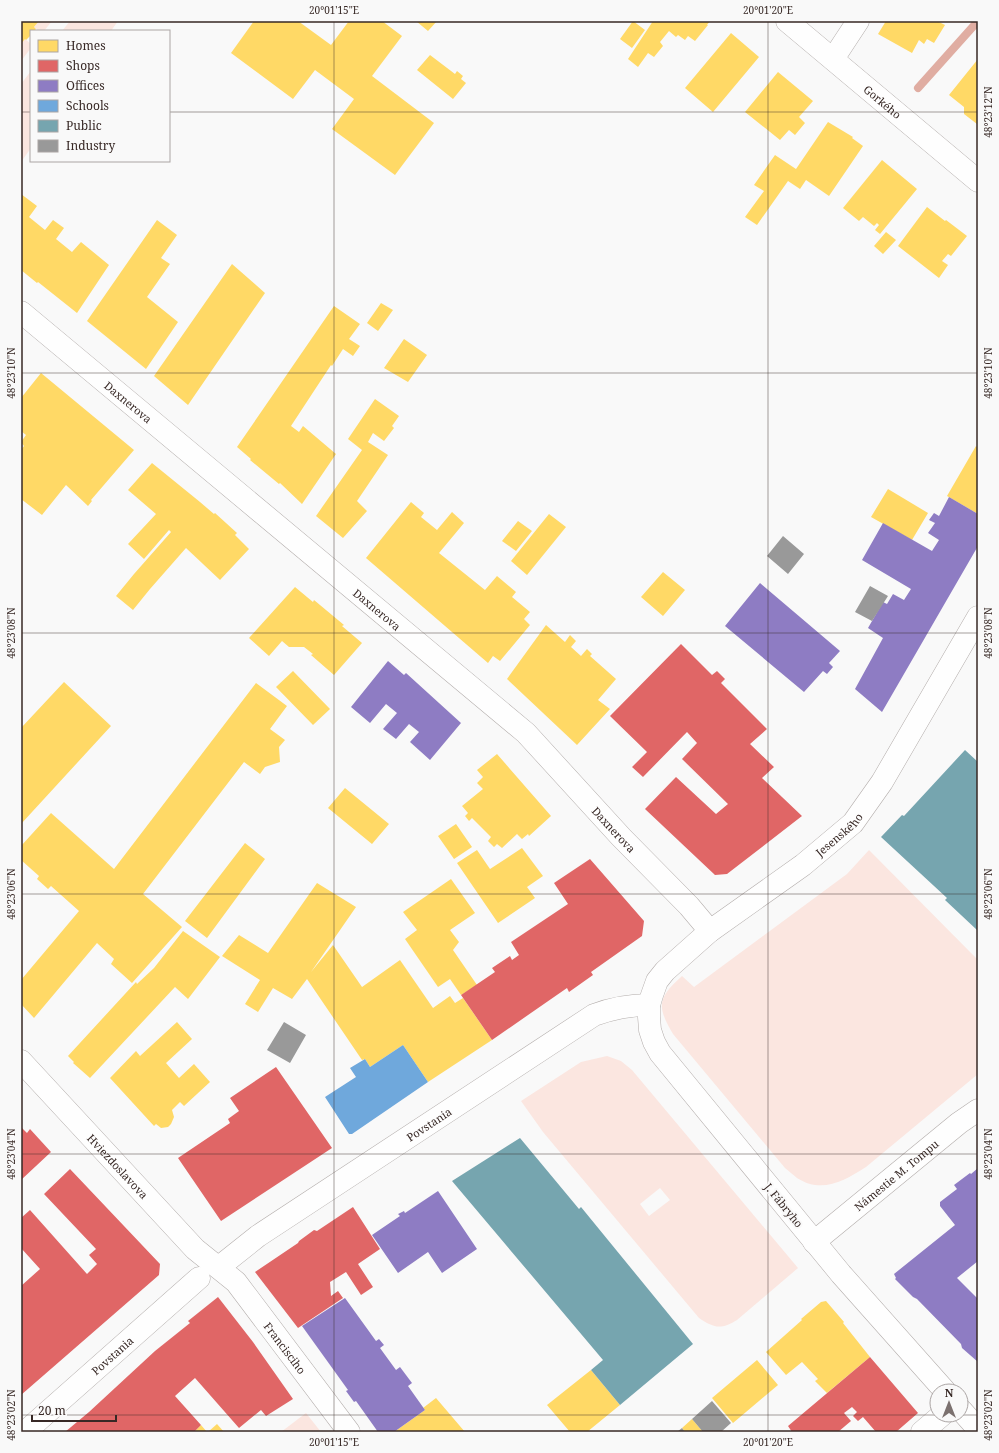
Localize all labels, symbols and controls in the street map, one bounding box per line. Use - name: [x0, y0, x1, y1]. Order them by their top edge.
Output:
- text: 20°01'15"E: [309, 3, 359, 17]
- text: 20°01'20"E: [743, 3, 793, 17]
- legend: [30, 30, 170, 162]
- text: Homes: [66, 37, 106, 54]
- text: Shops: [66, 57, 100, 74]
- text: Offices: [66, 77, 105, 94]
- street label: Gorkého: [861, 81, 905, 121]
- text: 48°23'12"N: [981, 86, 995, 138]
- text: Schools: [66, 97, 109, 114]
- text: Public: [66, 117, 102, 134]
- text: Industry: [66, 137, 115, 154]
- text: 48°23'10"N: [4, 347, 18, 399]
- text: 48°23'10"N: [981, 347, 995, 399]
- street label: Daxnerova: [102, 377, 155, 426]
- street label: Daxnerova: [350, 585, 404, 633]
- text: 48°23'08"N: [4, 607, 18, 659]
- text: 48°23'08"N: [981, 607, 995, 659]
- street label: Daxnerova: [589, 803, 639, 855]
- street label: Jesenského: [811, 810, 865, 860]
- text: 48°23'06"N: [4, 868, 18, 920]
- text: 48°23'06"N: [981, 868, 995, 920]
- street label: Povstania: [403, 1103, 454, 1144]
- text: 48°23'04"N: [4, 1128, 18, 1180]
- text: 48°23'04"N: [981, 1128, 995, 1180]
- street label: Hviezdoslavova: [84, 1130, 152, 1202]
- street label: Námestie M. Tompu: [851, 1136, 941, 1214]
- street label: J. Fábryho: [761, 1179, 807, 1230]
- street label: Francisciho: [261, 1319, 310, 1377]
- street label: Povstania: [88, 1333, 136, 1378]
- north arrow: [929, 1383, 969, 1423]
- text: N: [945, 1385, 954, 1400]
- text: 48°23'02"N: [4, 1389, 18, 1441]
- text: 48°23'02"N: [981, 1389, 995, 1441]
- scale bar: [32, 1397, 116, 1423]
- text: 20 m: [38, 1402, 66, 1419]
- text: 20°01'15"E: [309, 1435, 359, 1449]
- text: 20°01'20"E: [743, 1435, 793, 1449]

